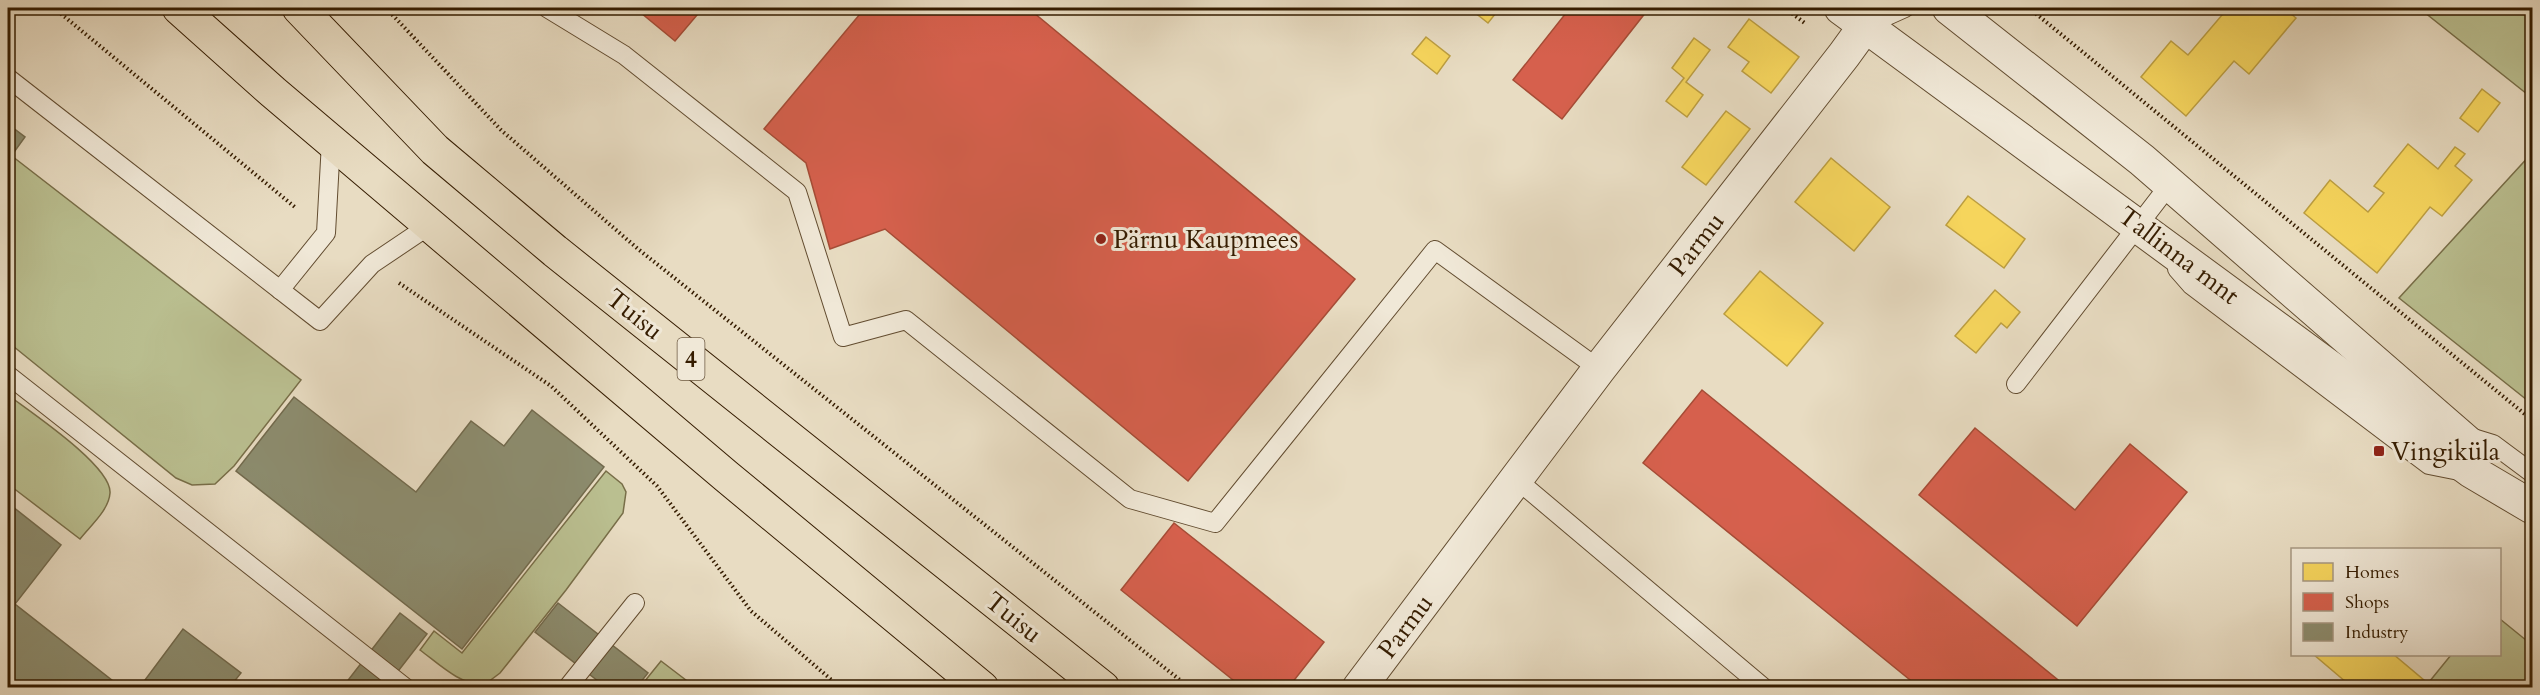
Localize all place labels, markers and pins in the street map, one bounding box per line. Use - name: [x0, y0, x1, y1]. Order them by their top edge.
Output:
- place label: Pärnu Kaupmees: [1113, 222, 1298, 257]
- marker: Pärnu Kaupmees: [1094, 232, 1108, 246]
- place label: Vingiküla: [2391, 434, 2500, 469]
- marker: Vingiküla: [2372, 444, 2386, 458]

